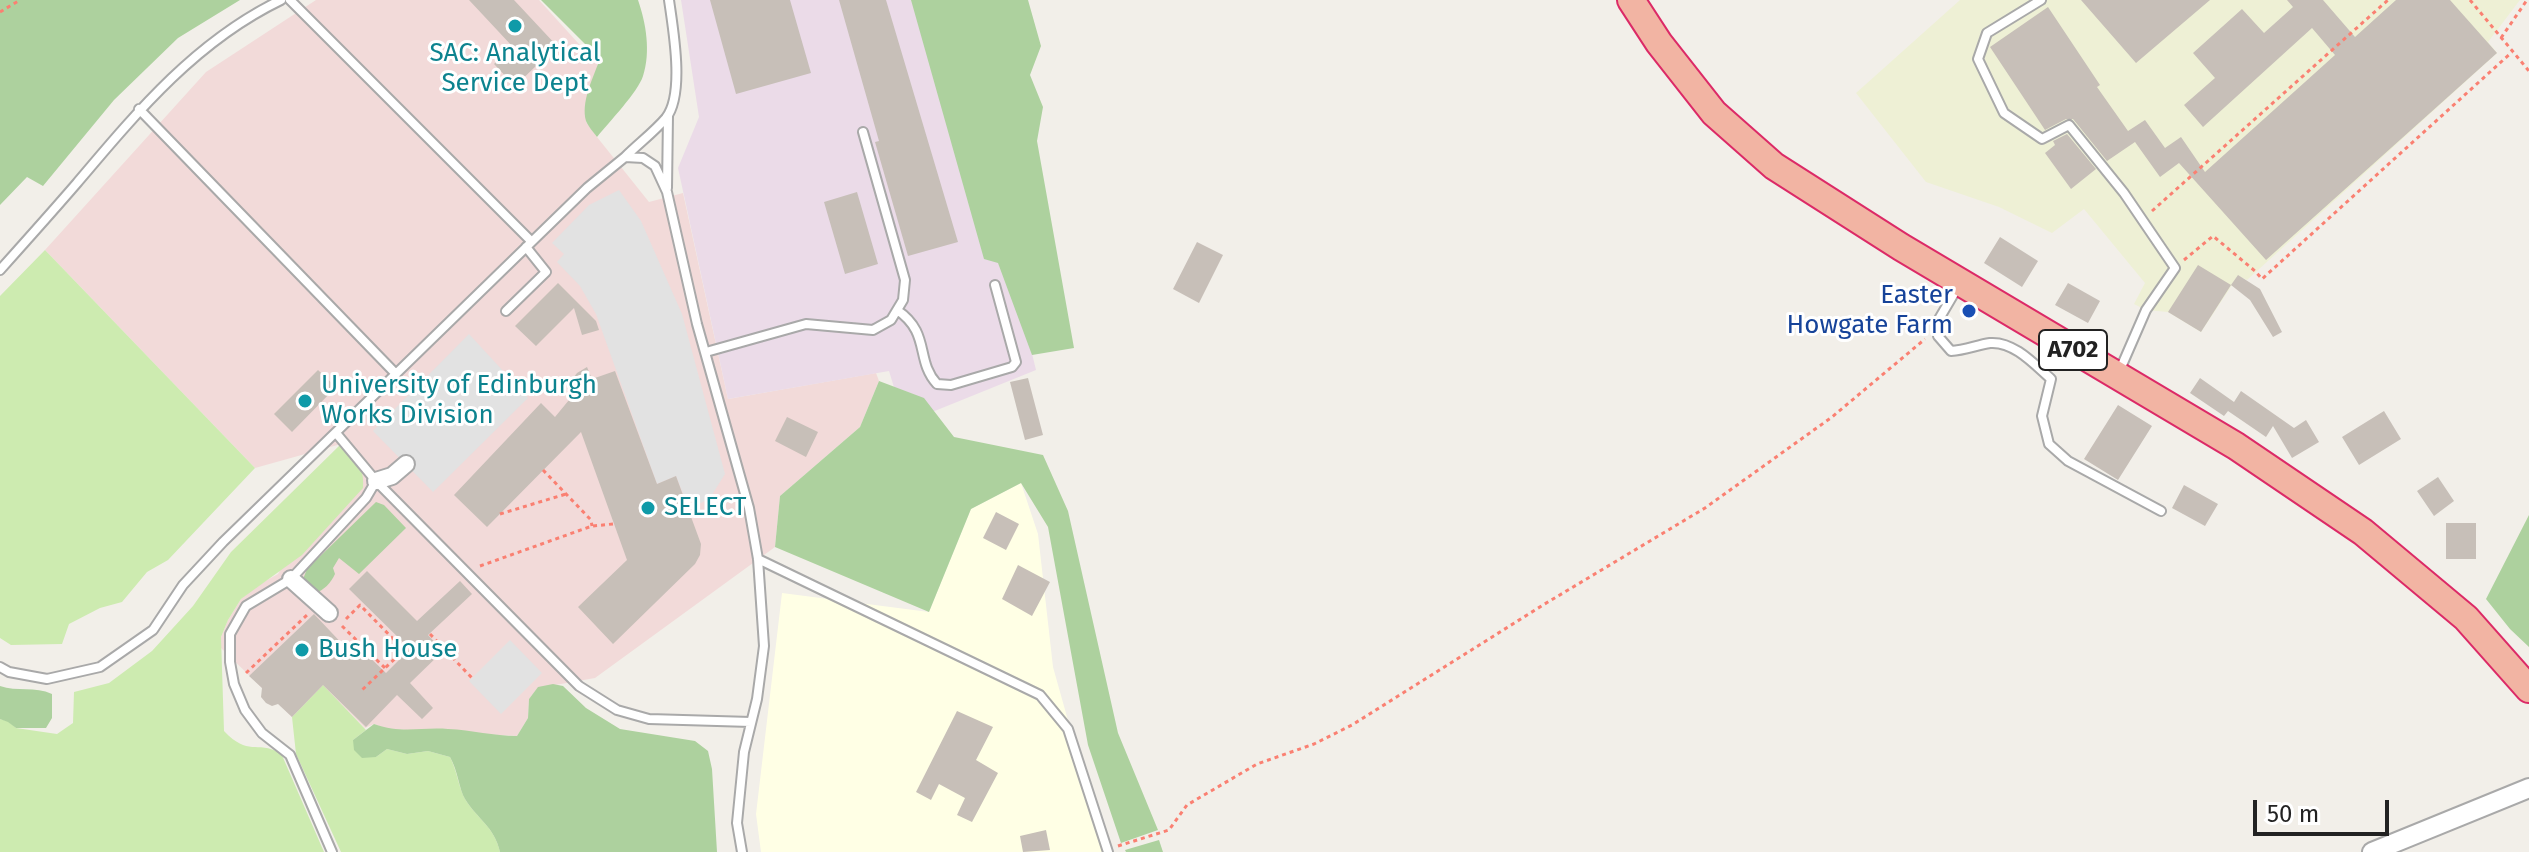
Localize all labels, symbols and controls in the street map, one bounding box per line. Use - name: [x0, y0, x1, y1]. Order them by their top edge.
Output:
- marker: SAC: Analytical Service Dept: [506, 17, 524, 35]
- place label: SAC: Analytical Service Dept: [430, 38, 600, 100]
- place label: Easter Howgate Farm: [1787, 280, 1953, 342]
- marker: Easter Howgate Farm: [1960, 302, 1978, 320]
- road number: A702: [2039, 330, 2107, 370]
- place label: University of Edinburgh Works Division: [321, 370, 597, 432]
- marker: University of Edinburgh Works Division: [296, 392, 314, 410]
- place label: SELECT: [664, 492, 746, 524]
- marker: SELECT: [639, 499, 657, 517]
- place label: Bush House: [318, 634, 458, 666]
- marker: Bush House: [293, 641, 311, 659]
- scale bar: [2257, 784, 2393, 834]
- text: 50 m: [2267, 800, 2319, 828]

